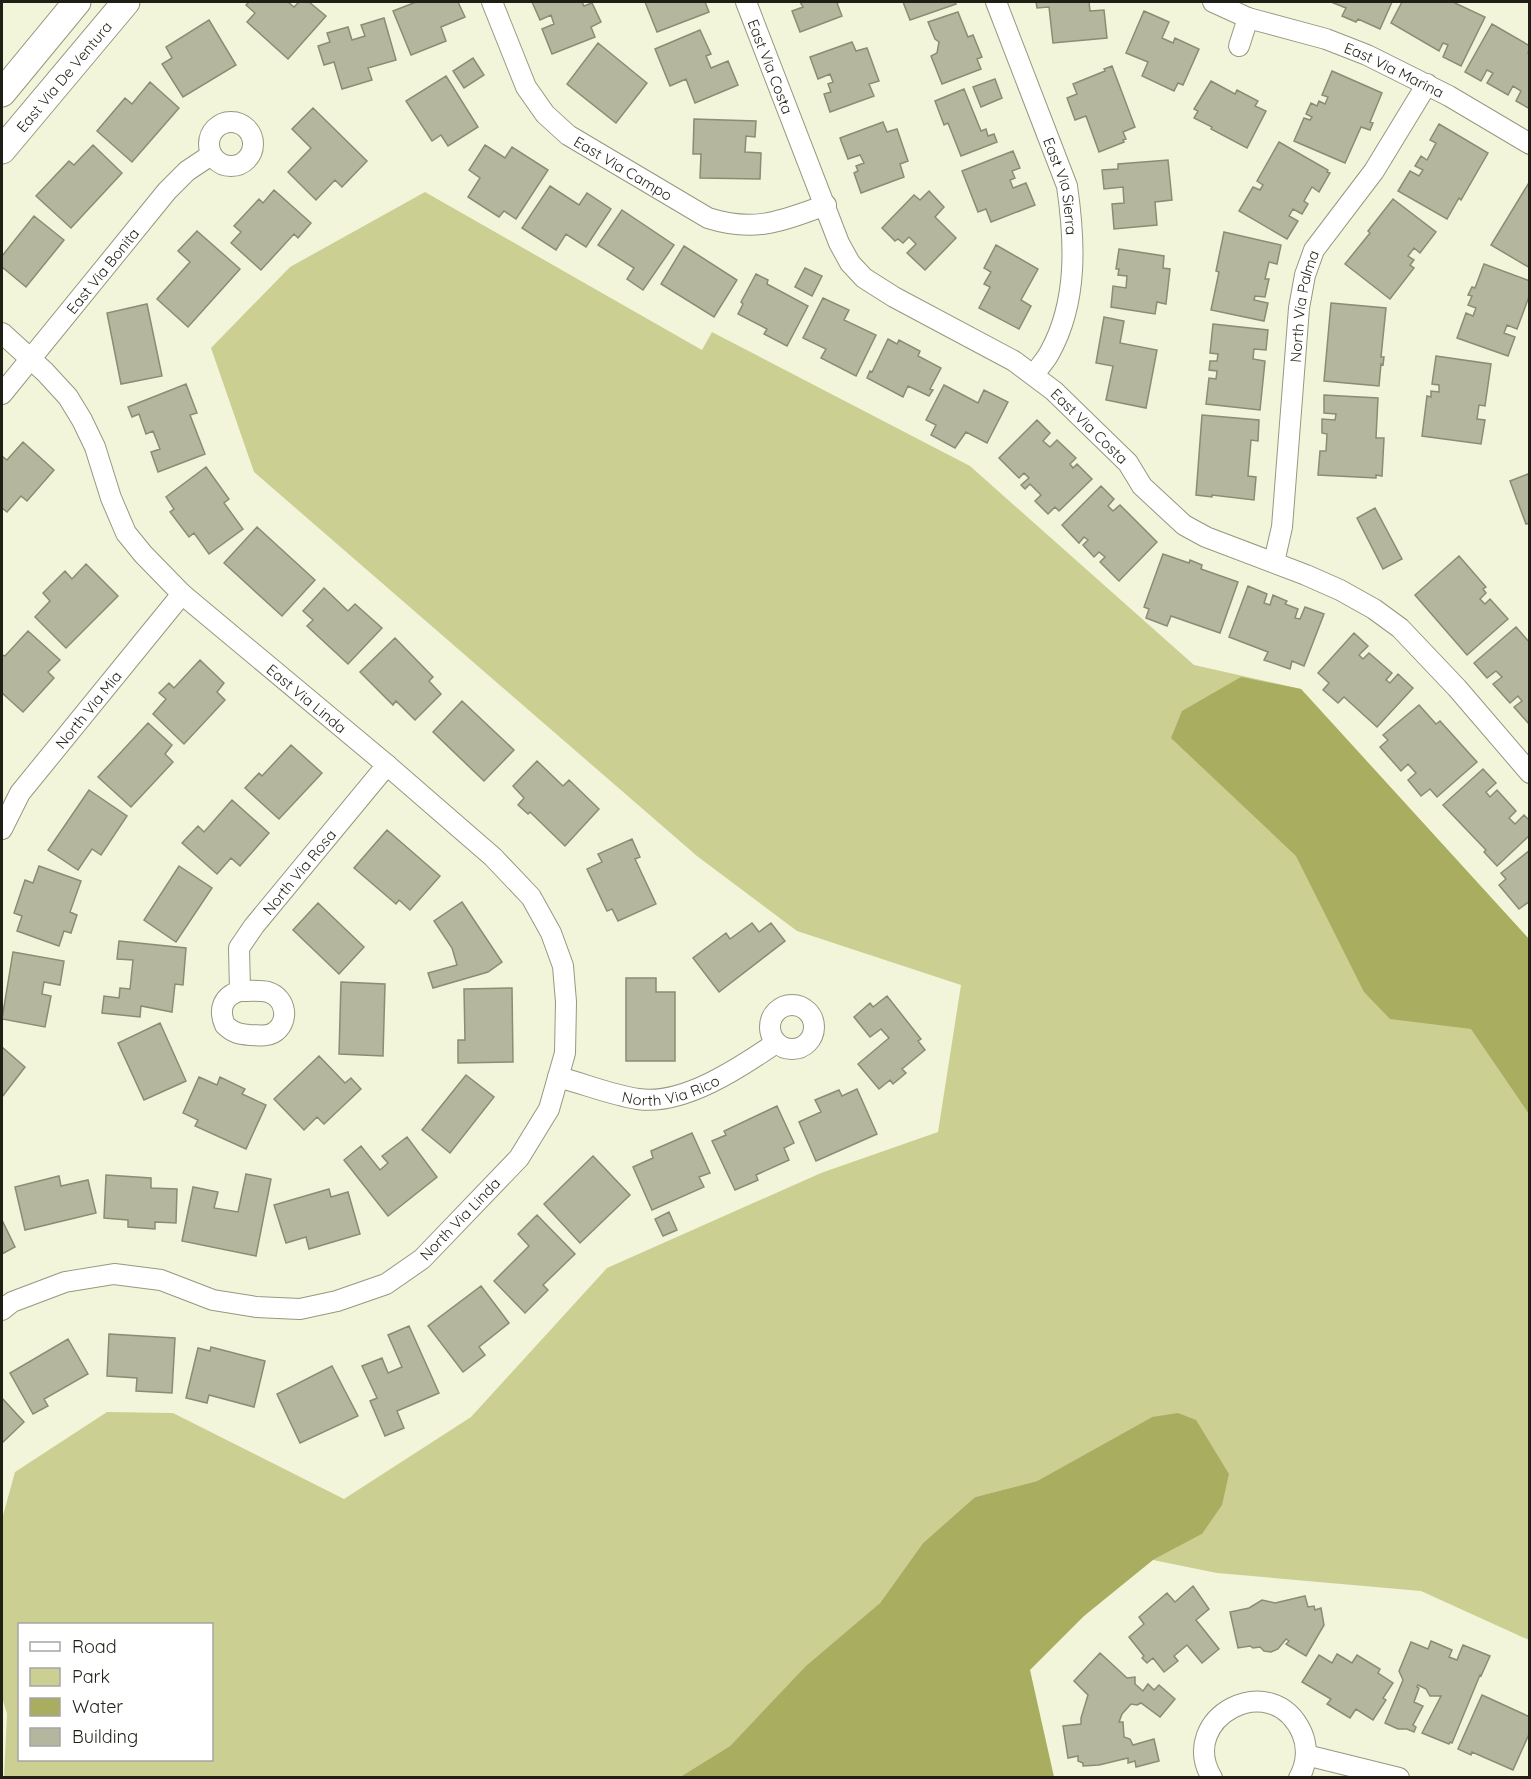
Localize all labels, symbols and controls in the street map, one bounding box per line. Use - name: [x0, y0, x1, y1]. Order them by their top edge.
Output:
- street label: East Via Costa: [744, 16, 798, 117]
- street label: East Via De Ventura: [12, 17, 116, 136]
- street label: East Via Marina: [1342, 38, 1447, 102]
- street label: East Via Campo: [571, 131, 676, 204]
- street label: East Via Sierra: [1040, 134, 1082, 236]
- street label: East Via Bonita: [62, 224, 143, 317]
- street label: North Via Palma: [1285, 247, 1323, 363]
- street label: East Via Costa: [1047, 384, 1132, 468]
- street label: East Via Linda: [263, 659, 351, 737]
- street label: North Via Mia: [51, 667, 125, 752]
- street label: North Via Rosa: [258, 825, 340, 918]
- street label: North Via Rico: [620, 1070, 722, 1109]
- street label: North Via Linda: [416, 1174, 504, 1264]
- legend: [18, 1623, 213, 1761]
- text: Road: [72, 1635, 117, 1658]
- text: Park: [72, 1665, 110, 1688]
- text: Water: [72, 1695, 123, 1718]
- text: Building: [72, 1725, 138, 1748]

